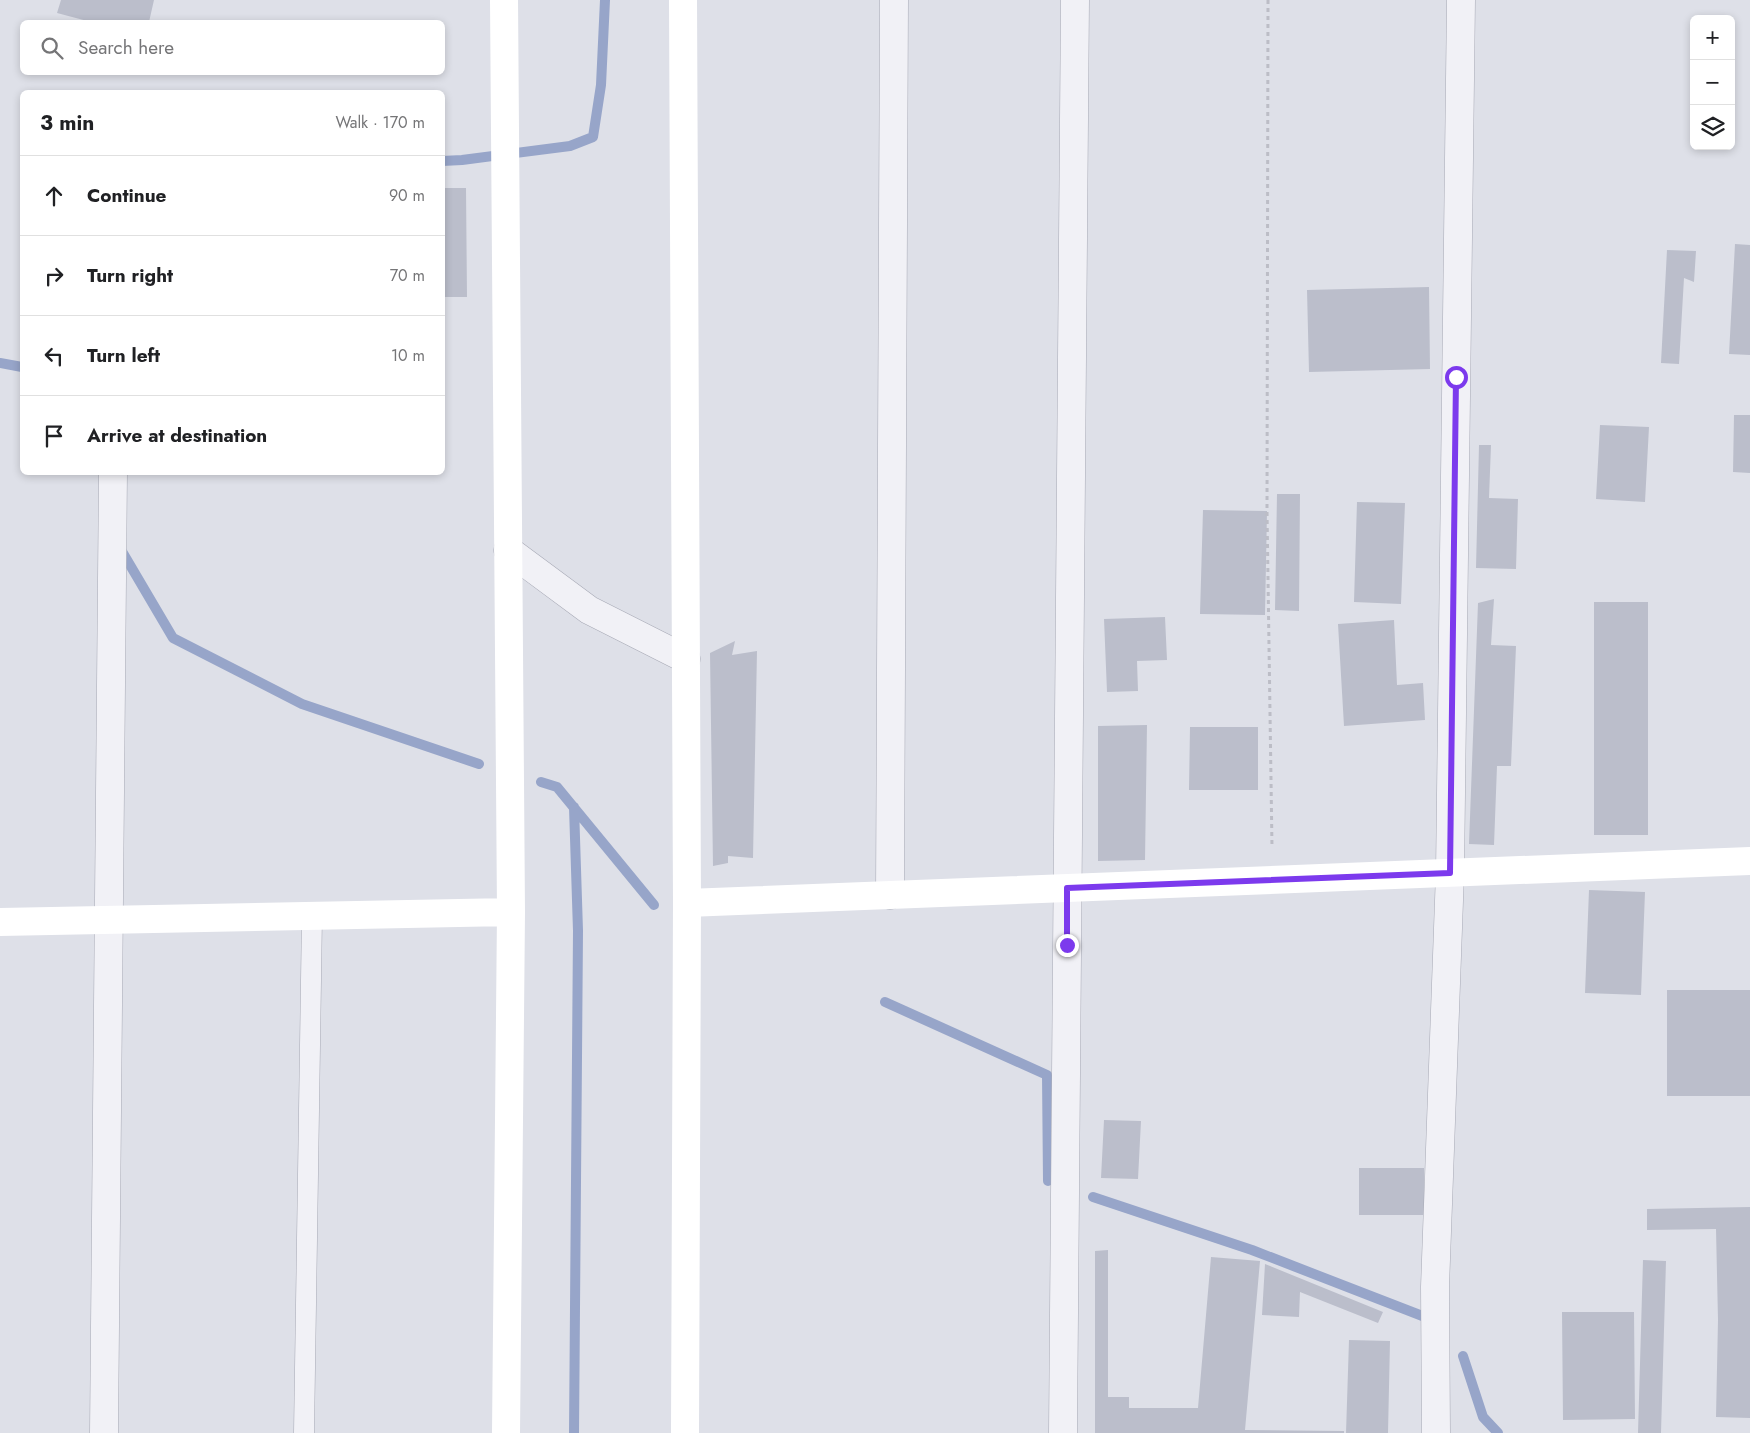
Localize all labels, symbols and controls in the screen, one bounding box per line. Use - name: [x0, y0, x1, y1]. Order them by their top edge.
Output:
- map controls: [1690, 15, 1735, 150]
- button: +: [1690, 15, 1735, 60]
- search box: [20, 20, 445, 75]
- icon: search: [38, 34, 66, 62]
- text: Search here: [78, 34, 174, 61]
- button: −: [1690, 60, 1735, 105]
- button: layers: [1690, 105, 1735, 150]
- text: 3 min: [40, 108, 94, 138]
- text: Walk · 170 m: [335, 111, 425, 134]
- icon: ahead: [40, 182, 68, 210]
- text: Continue: [87, 182, 166, 209]
- text: 90 m: [389, 184, 425, 207]
- icon: right: [40, 262, 68, 290]
- text: Turn right: [87, 262, 173, 289]
- text: 70 m: [390, 264, 425, 287]
- icon: left: [40, 342, 68, 370]
- text: Turn left: [87, 342, 160, 369]
- text: 10 m: [391, 344, 425, 367]
- route start: [1445, 366, 1468, 389]
- icon: arrive: [40, 422, 68, 450]
- text: Arrive at destination: [87, 422, 267, 449]
- route end: [1056, 934, 1079, 957]

